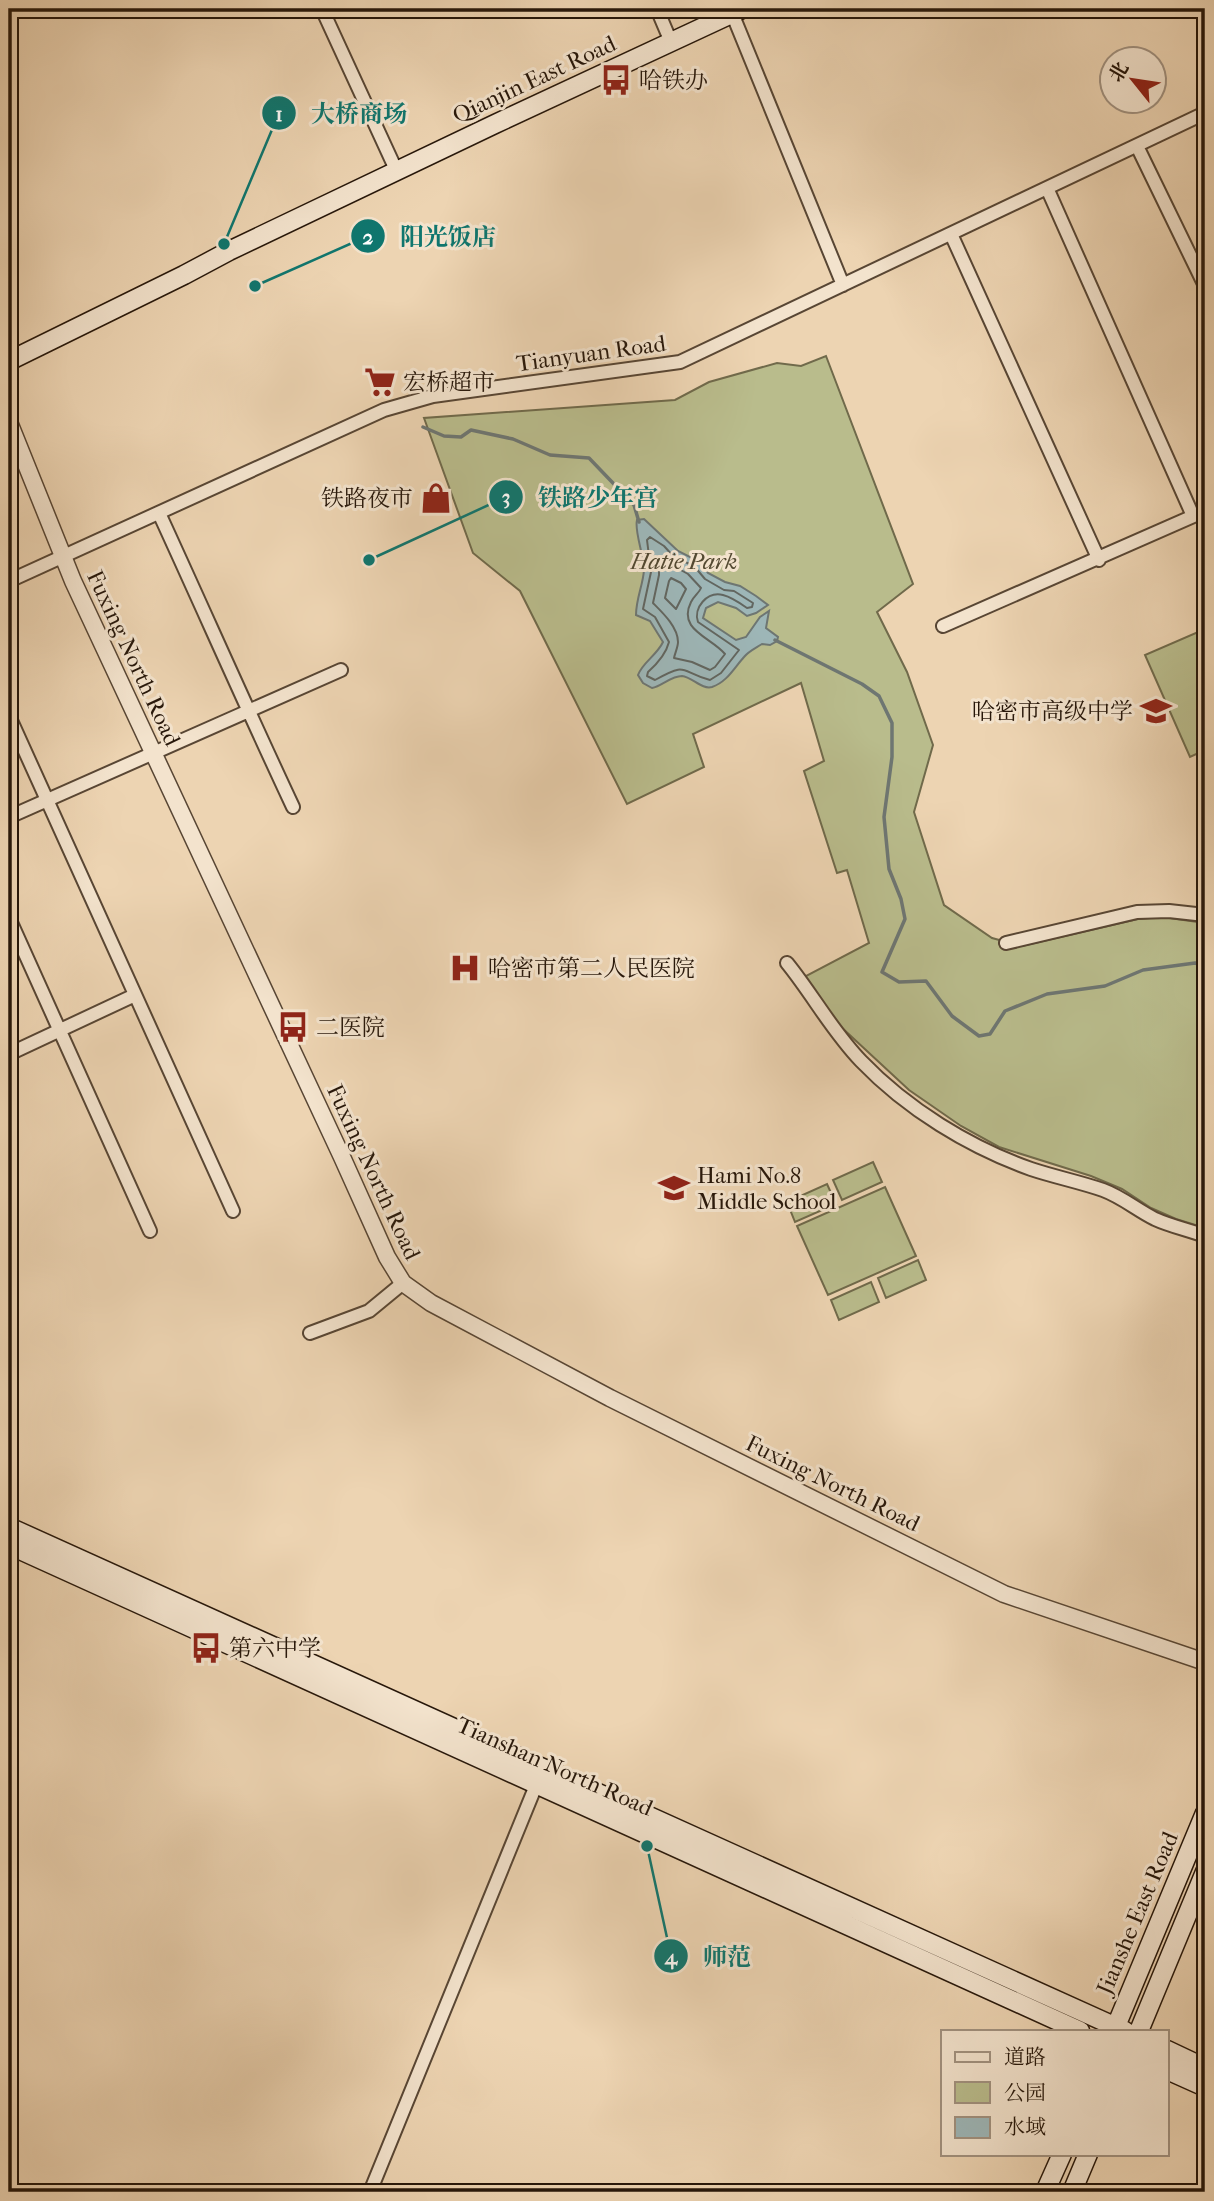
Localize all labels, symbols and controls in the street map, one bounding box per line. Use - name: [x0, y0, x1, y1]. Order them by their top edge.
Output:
- street label: Qianjin East Road: [448, 30, 621, 129]
- north arrow: [1098, 46, 1168, 116]
- text: 北: [1105, 58, 1133, 86]
- bus stop icon: 哈铁办: [599, 63, 633, 97]
- place label: 哈铁办: [639, 67, 708, 94]
- callout: 大桥商场: [262, 91, 421, 136]
- text: 大桥商场: [311, 100, 407, 128]
- text: 1: [275, 102, 283, 126]
- callout: 阳光饭店: [351, 214, 510, 259]
- text: 阳光饭店: [400, 223, 496, 251]
- text: 2: [363, 225, 374, 249]
- street label: Tianyuan Road: [515, 330, 668, 377]
- supermarket icon: 宏桥超市: [363, 365, 397, 399]
- place label: 宏桥超市: [403, 369, 495, 396]
- callout: 铁路少年宫: [489, 475, 672, 520]
- shop icon: 铁路夜市: [419, 481, 453, 515]
- text: 铁路少年宫: [538, 484, 658, 512]
- place label: 铁路夜市: [321, 485, 413, 512]
- text: 3: [502, 485, 510, 509]
- park label: Hatie Park: [630, 548, 737, 575]
- street label: Fuxing North Road: [81, 566, 186, 751]
- school or university icon: 哈密市高级中学: [1139, 694, 1173, 728]
- place label: 哈密市高级中学: [972, 698, 1133, 725]
- hospital icon: 哈密市第二人民医院: [448, 951, 482, 985]
- place label: 哈密市第二人民医院: [488, 955, 695, 982]
- bus stop icon: 二医院: [276, 1010, 310, 1044]
- place label: 二医院: [316, 1014, 385, 1041]
- street label: Fuxing North Road: [321, 1080, 426, 1265]
- place label: Hami No.8 Middle School: [697, 1162, 837, 1215]
- school or university icon: Hami No.8 Middle School: [657, 1171, 691, 1205]
- street label: Fuxing North Road: [741, 1430, 925, 1538]
- bus stop icon: 第六中学: [189, 1631, 223, 1665]
- place label: 第六中学: [229, 1635, 321, 1662]
- street label: Tianshan North Road: [453, 1711, 657, 1822]
- street label: Jianshe East Road: [1090, 1827, 1184, 2000]
- callout: 师范: [654, 1934, 765, 1979]
- text: 师范: [703, 1943, 751, 1971]
- text: 4: [664, 1945, 679, 1970]
- legend: [941, 2030, 1168, 2156]
- text: 道路: [1004, 2045, 1046, 2069]
- text: 公园: [1004, 2081, 1046, 2105]
- text: 水域: [1004, 2115, 1046, 2139]

